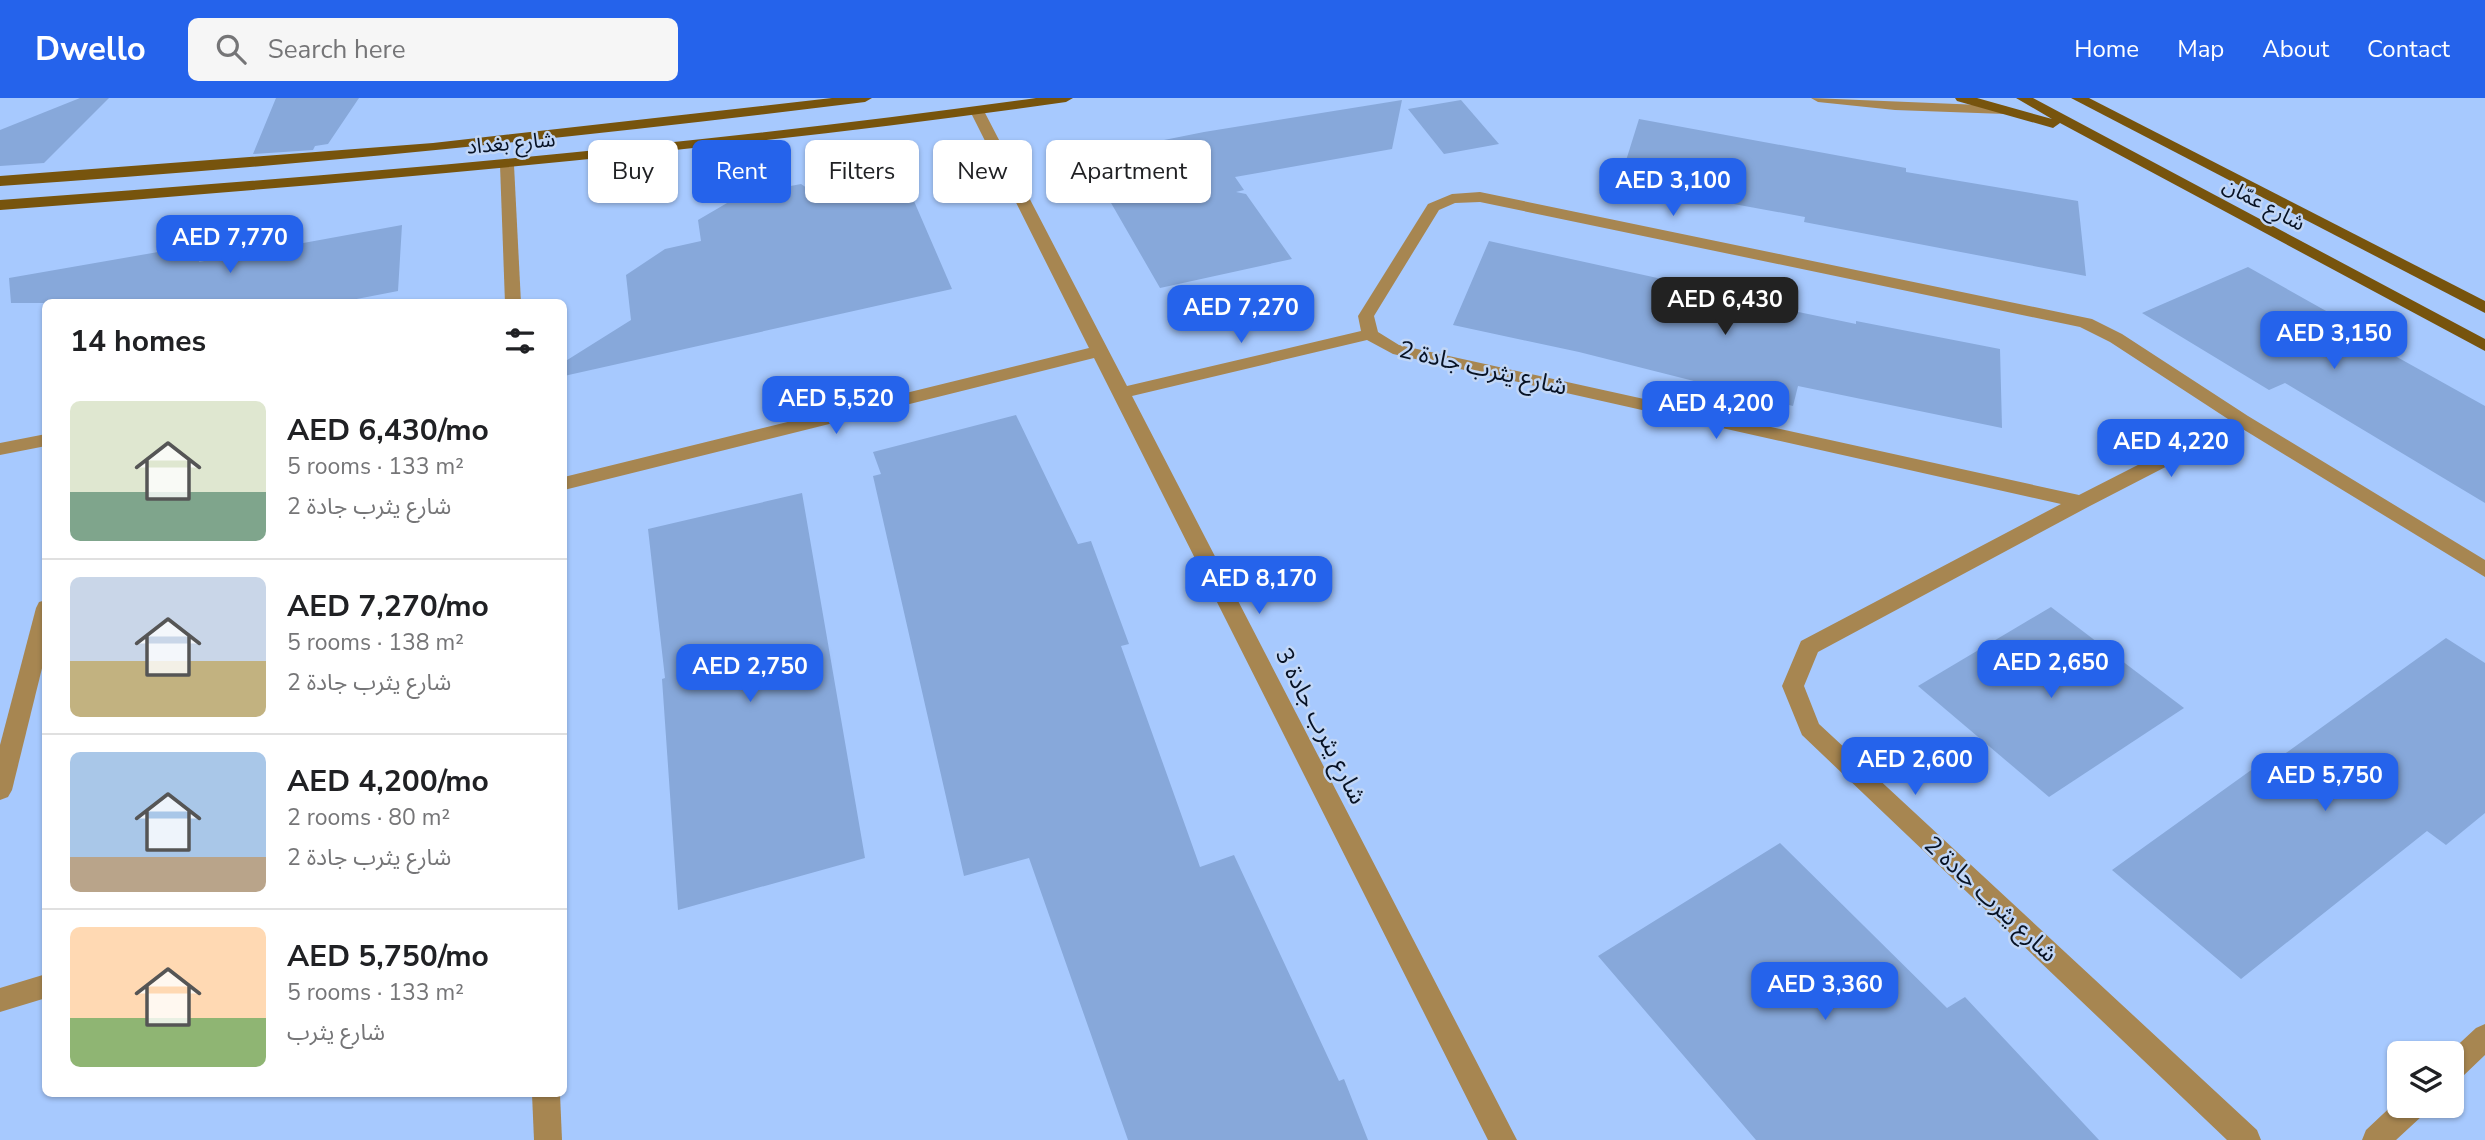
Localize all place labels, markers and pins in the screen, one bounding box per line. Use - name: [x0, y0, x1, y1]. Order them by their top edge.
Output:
- pin: AED 3,100: [1593, 158, 1753, 218]
- pin: AED 7,770: [150, 216, 310, 275]
- pin: AED 6,430: [1645, 278, 1805, 337]
- pin: AED 7,270: [1161, 286, 1321, 345]
- pin: AED 3,150: [2254, 312, 2414, 371]
- pin: AED 5,520: [756, 376, 916, 436]
- pin: AED 4,200: [1636, 382, 1796, 441]
- pin: AED 4,220: [2091, 420, 2251, 479]
- pin: AED 8,170: [1179, 556, 1339, 616]
- pin: AED 2,650: [1971, 640, 2131, 700]
- pin: AED 2,750: [670, 644, 830, 704]
- pin: AED 2,600: [1835, 738, 1995, 797]
- pin: AED 5,750: [2245, 754, 2405, 813]
- pin: AED 3,360: [1745, 962, 1905, 1022]

